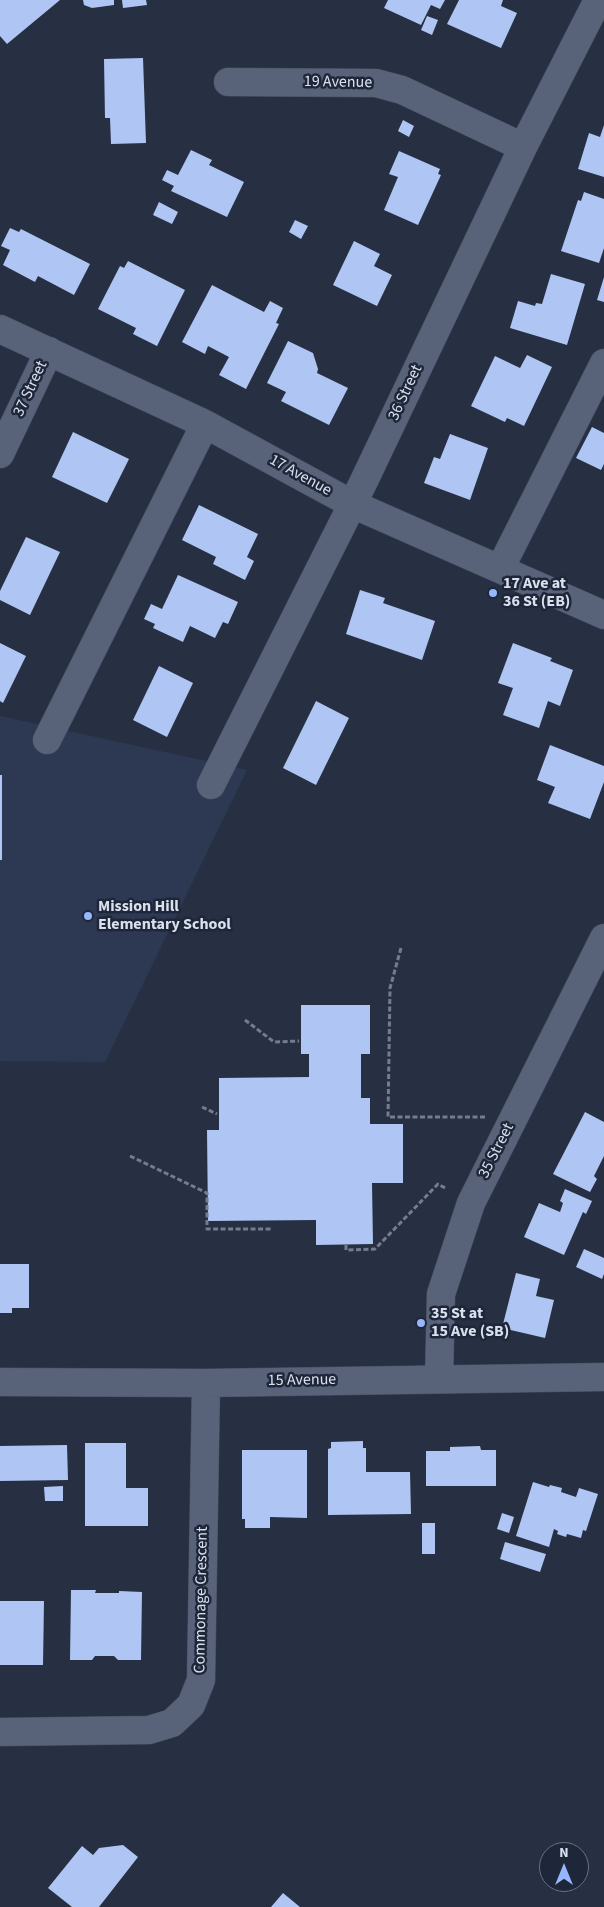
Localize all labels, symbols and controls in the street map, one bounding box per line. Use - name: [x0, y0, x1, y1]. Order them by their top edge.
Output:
- street label: 19 Avenue: [304, 73, 372, 93]
- street label: 37 Street: [10, 358, 52, 420]
- street label: 36 Street: [385, 362, 427, 424]
- street label: 17 Avenue: [265, 451, 335, 501]
- place label: 17 Ave at 36 St (EB): [503, 574, 570, 612]
- marker: 17 Ave at 36 St (EB): [487, 587, 499, 599]
- place label: Mission Hill Elementary School: [98, 897, 231, 935]
- marker: Mission Hill Elementary School: [82, 910, 94, 922]
- street label: 35 Street: [475, 1120, 519, 1182]
- place label: 35 St at 15 Ave (SB): [431, 1304, 509, 1342]
- marker: 35 St at 15 Ave (SB): [415, 1317, 427, 1329]
- street label: 15 Avenue: [268, 1371, 336, 1391]
- street label: Commonage Crescent: [191, 1526, 213, 1674]
- north arrow: [539, 1842, 589, 1892]
- text: N: [559, 1843, 569, 1863]

